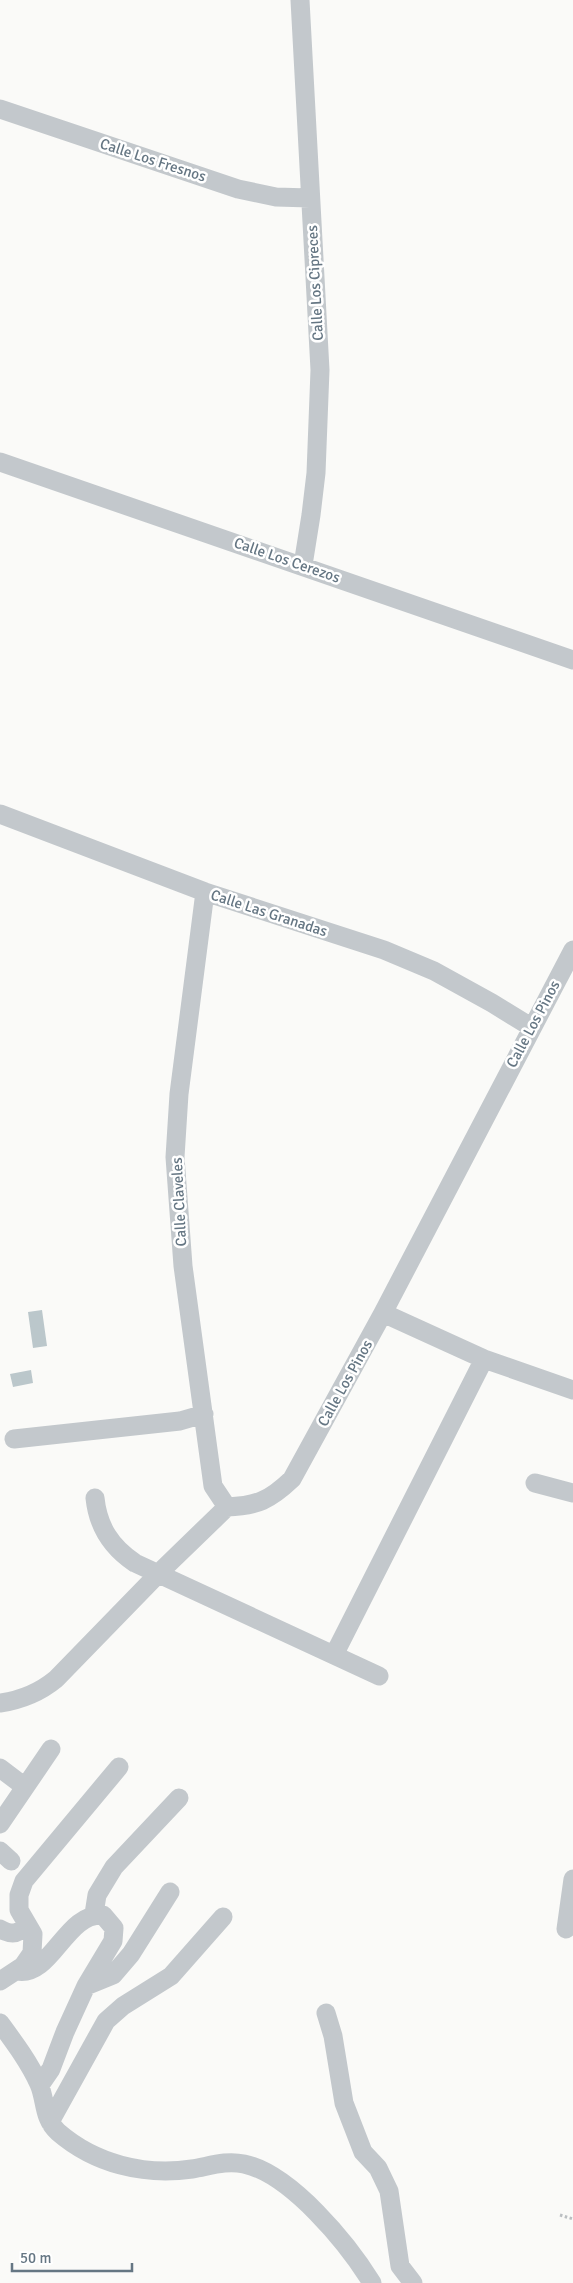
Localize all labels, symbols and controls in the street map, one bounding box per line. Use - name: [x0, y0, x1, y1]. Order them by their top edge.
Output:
- street label: Calle Los Fresnos: [98, 134, 209, 186]
- street label: Calle Los Cipreces: [303, 224, 327, 341]
- street label: Calle Los Cerezos: [232, 533, 343, 587]
- street label: Calle Las Granadas: [208, 886, 330, 940]
- street label: Calle Los Pinos: [502, 977, 564, 1071]
- street label: Calle Claveles: [168, 1157, 190, 1247]
- street label: Calle Los Pinos: [314, 1336, 376, 1429]
- scale bar: [12, 2240, 132, 2272]
- text: 50 m: [20, 2249, 51, 2267]

